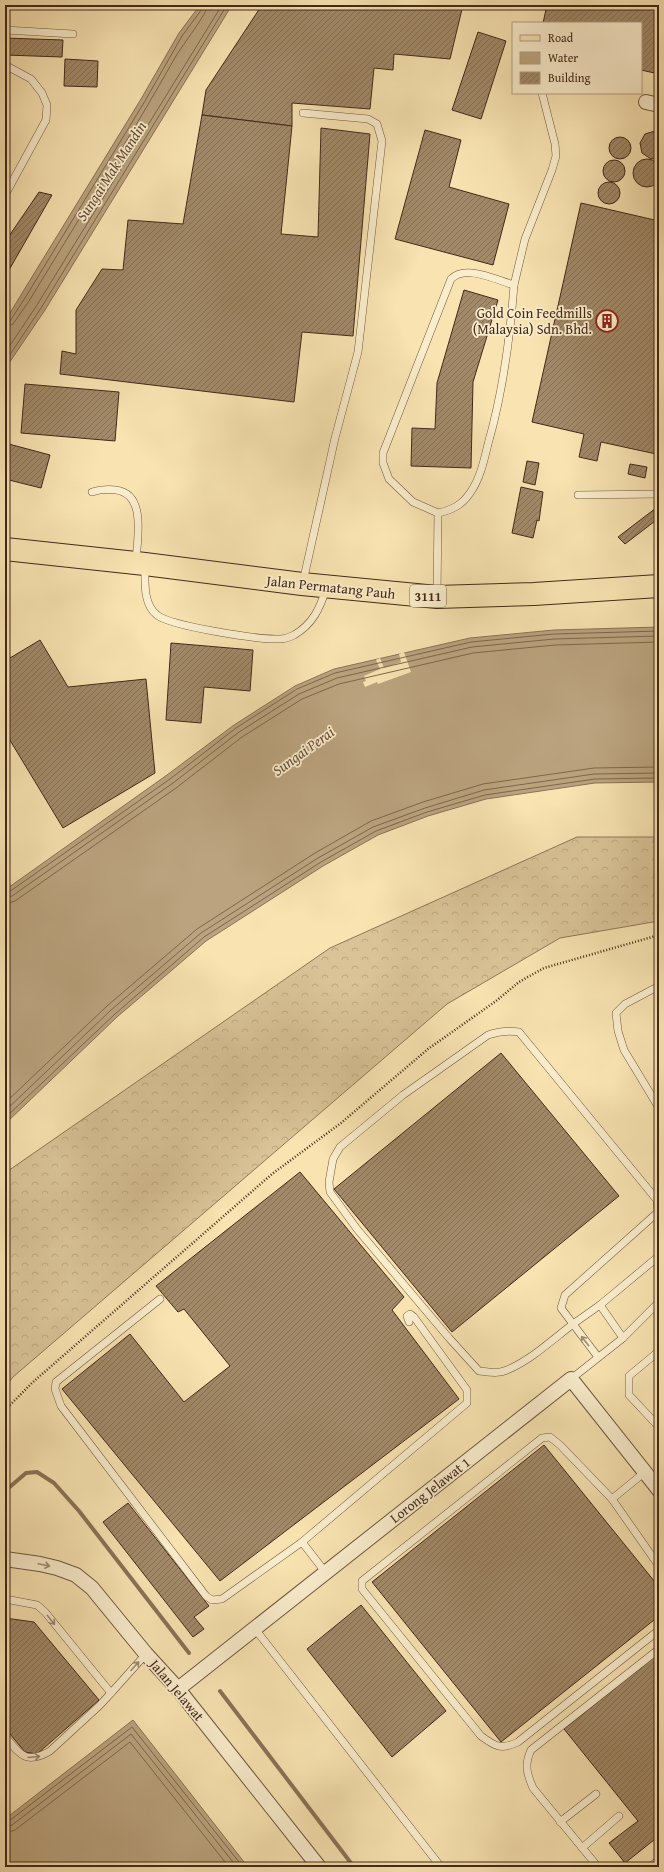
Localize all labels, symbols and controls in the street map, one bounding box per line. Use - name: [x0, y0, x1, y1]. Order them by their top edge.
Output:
- legend: [512, 22, 642, 94]
- text: Road: [548, 29, 574, 46]
- text: Water: [548, 49, 578, 66]
- text: Building: [548, 69, 591, 86]
- water label: Sungai Mak Mandin: [71, 117, 151, 225]
- place label: Gold Coin Feedmills (Malaysia) Sdn. Bhd.: [473, 303, 592, 339]
- building icon: Gold Coin Feedmills (Malaysia) Sdn. Bhd.: [594, 308, 620, 334]
- street label: Jalan Permatang Pauh: [264, 570, 397, 604]
- road number: 3111: [410, 585, 446, 607]
- water label: Sungai Perai: [268, 721, 338, 781]
- one-way arrow: [581, 1335, 590, 1346]
- street label: Lorong Jelawat 1: [386, 1452, 474, 1528]
- one-way arrow: [37, 1562, 50, 1570]
- one-way arrow: [47, 1614, 56, 1625]
- street label: Jalan Jelawat: [144, 1653, 209, 1725]
- one-way arrow: [130, 1661, 139, 1672]
- one-way arrow: [27, 1754, 40, 1761]

